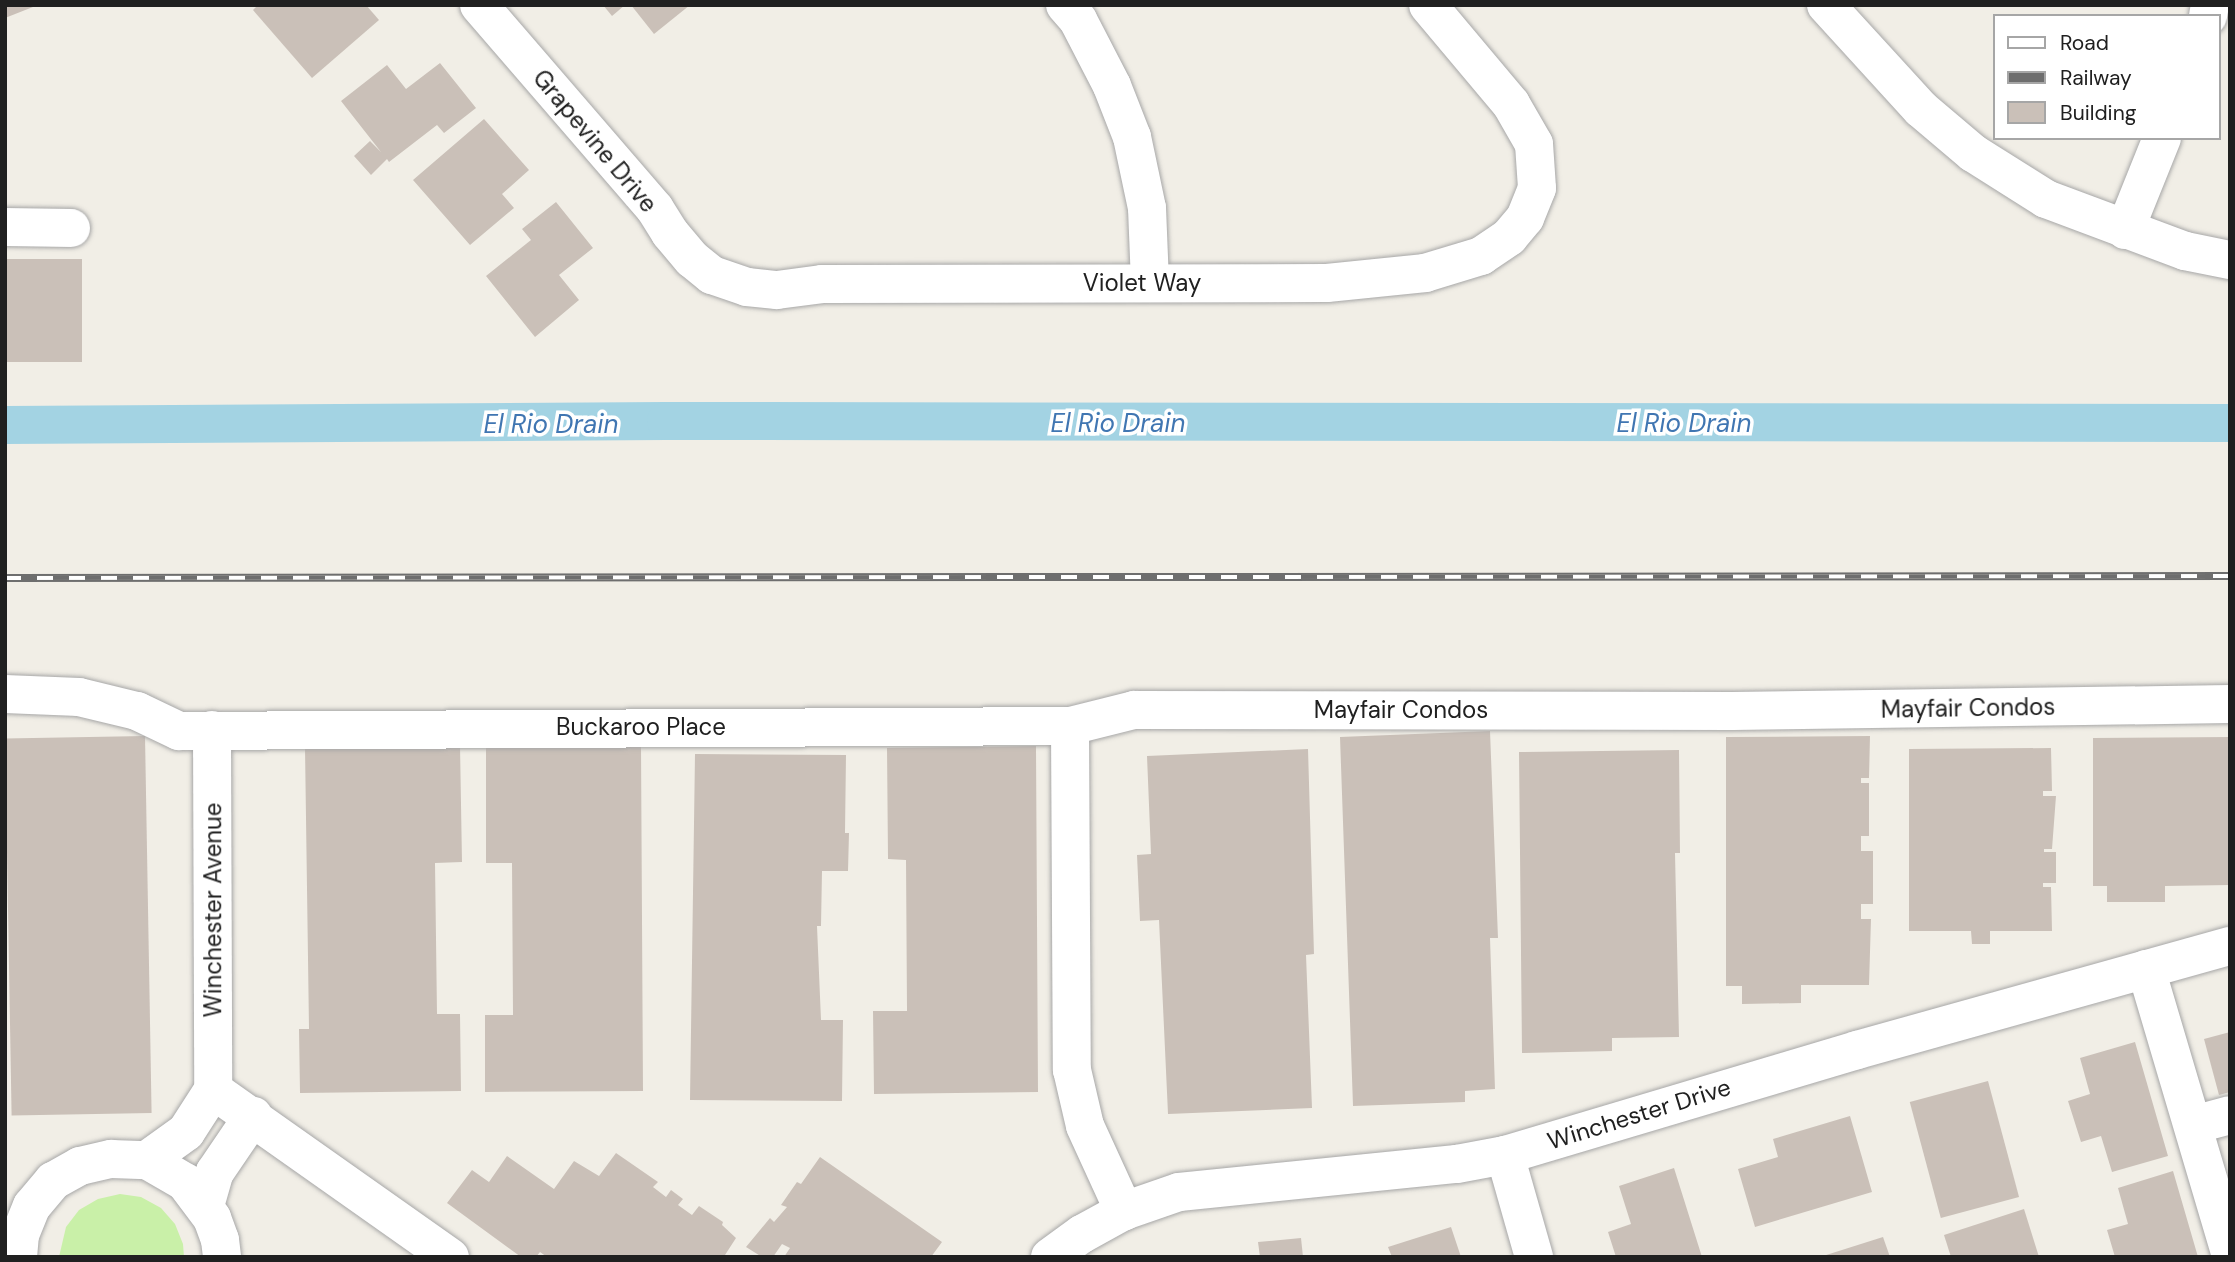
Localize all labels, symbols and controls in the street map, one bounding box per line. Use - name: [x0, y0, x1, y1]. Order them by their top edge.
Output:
- legend: [1994, 14, 2221, 140]
- text: Road: [2060, 29, 2109, 57]
- street label: Grapevine Drive: [527, 64, 663, 218]
- text: Railway: [2060, 64, 2132, 92]
- text: Building: [2060, 99, 2136, 127]
- street label: Violet Way: [1083, 269, 1201, 297]
- water label: El Rio Drain: [1050, 408, 1186, 440]
- water label: El Rio Drain: [1616, 408, 1752, 440]
- water label: El Rio Drain: [483, 409, 619, 441]
- street label: Mayfair Condos: [1880, 692, 2056, 724]
- street label: Mayfair Condos: [1314, 696, 1488, 724]
- street label: Buckaroo Place: [556, 713, 726, 741]
- street label: Winchester Avenue: [199, 803, 227, 1017]
- street label: Winchester Drive: [1544, 1072, 1734, 1156]

